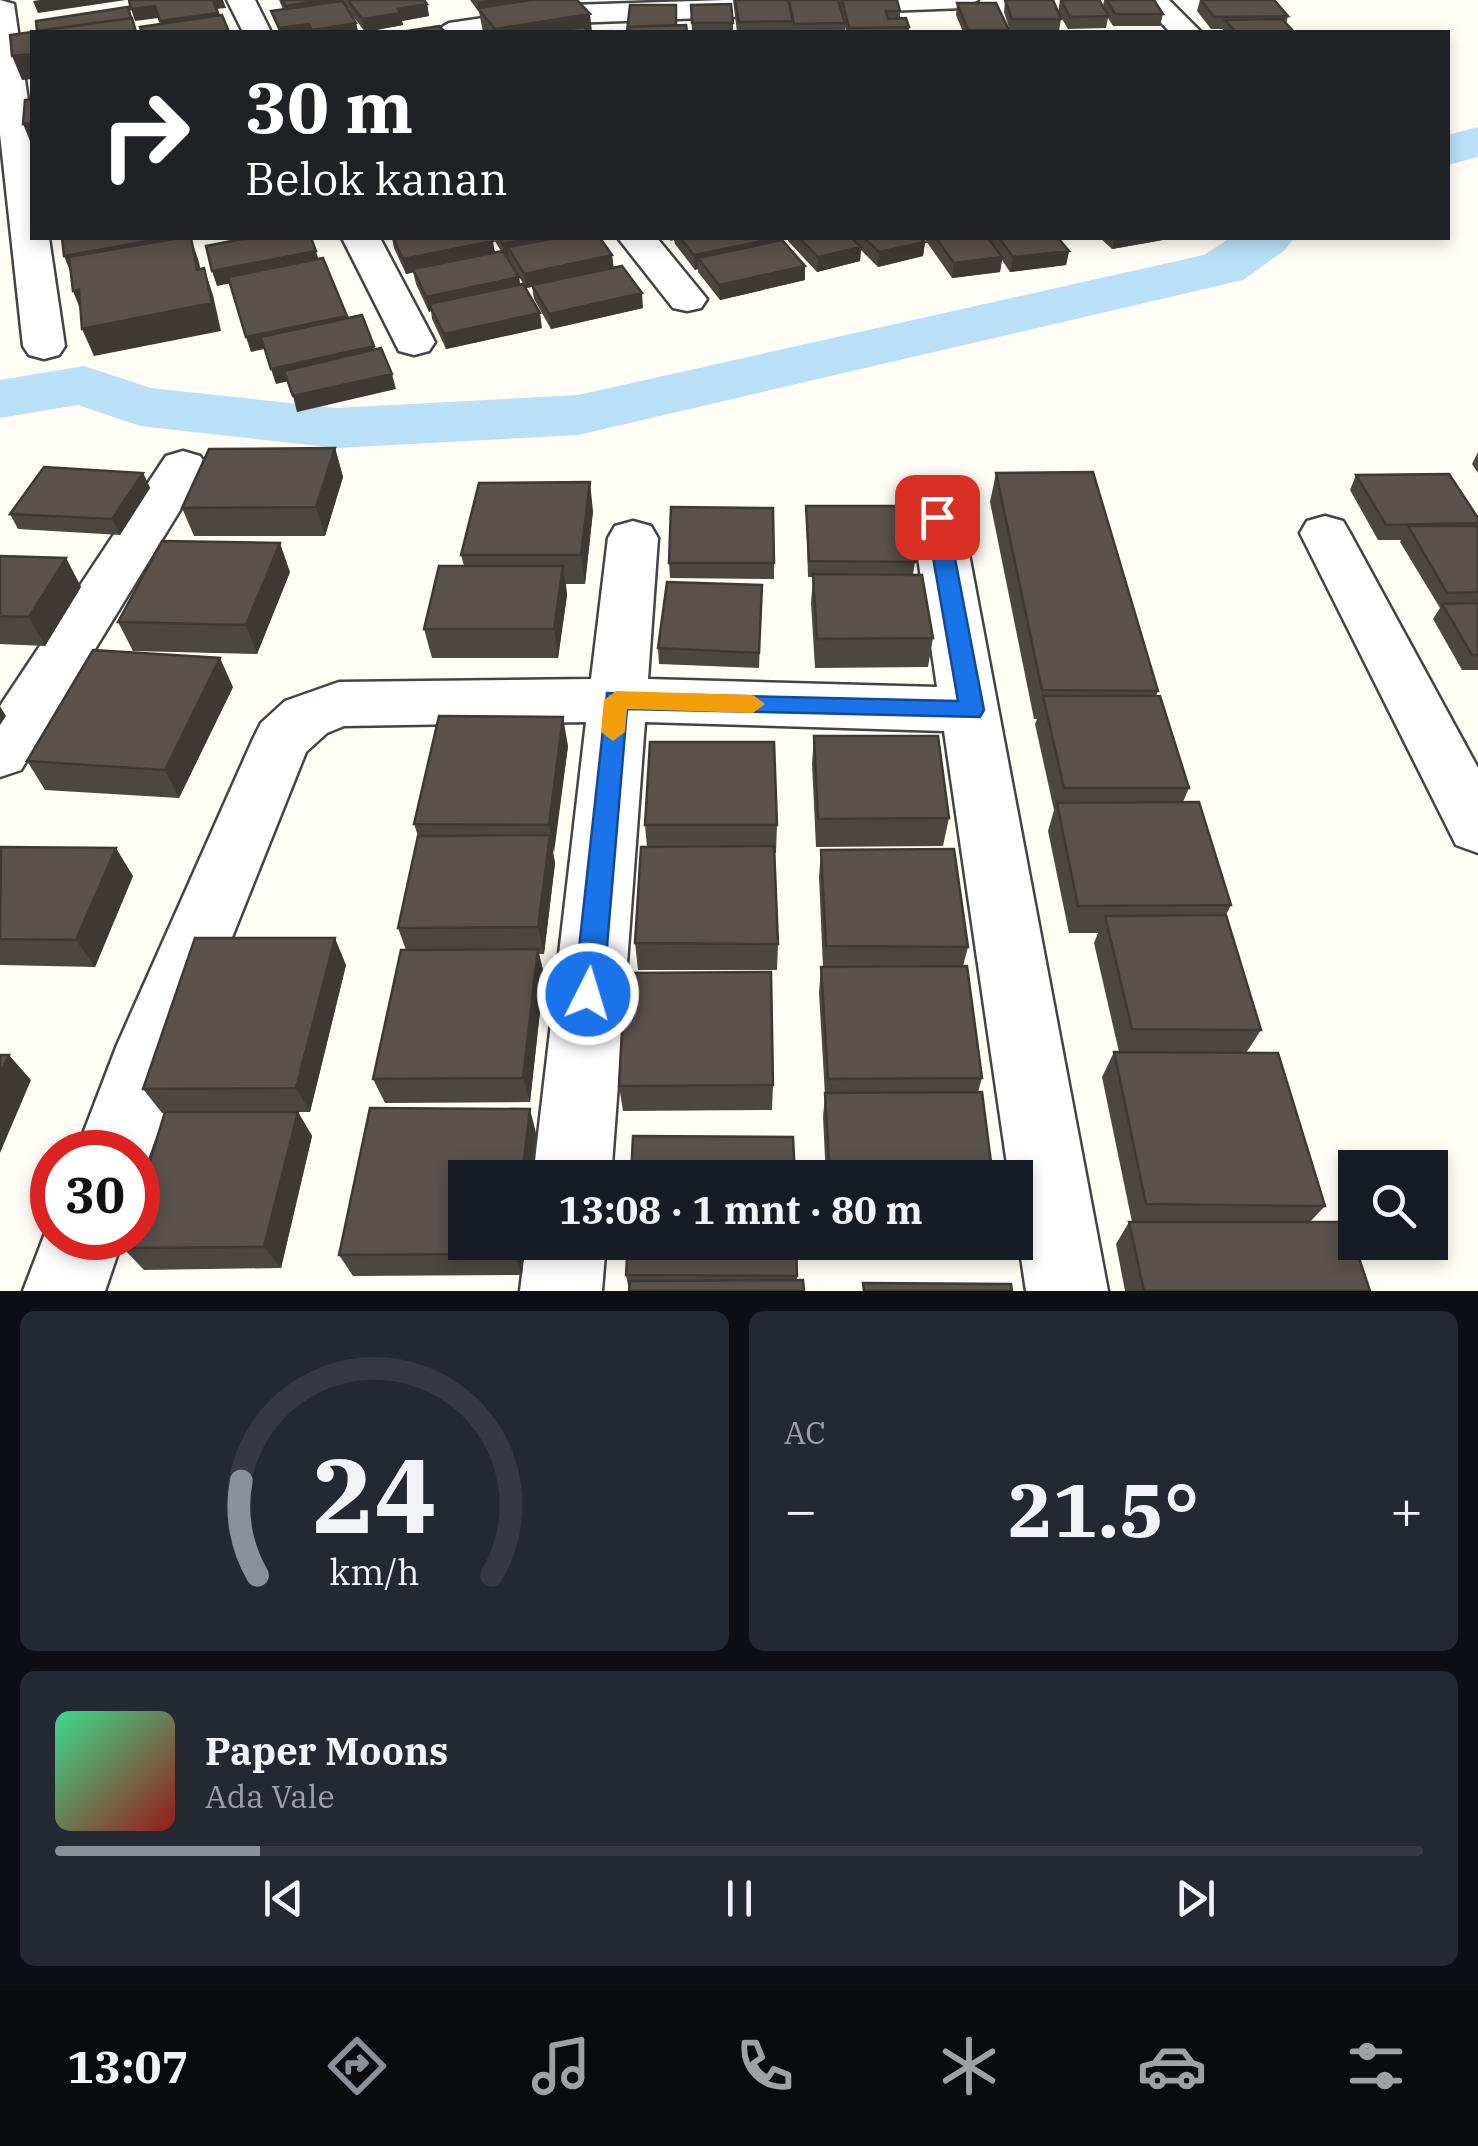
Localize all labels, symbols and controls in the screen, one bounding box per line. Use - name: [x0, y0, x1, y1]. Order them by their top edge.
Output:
- text: 30 m: [245, 61, 413, 152]
- icon: right: [80, 70, 210, 200]
- text: Belok kanan: [245, 149, 508, 207]
- pin: [895, 475, 980, 560]
- icon: arrive: [910, 490, 965, 545]
- position arrow: [536, 942, 640, 1046]
- speed limit sign: 30: [30, 1130, 160, 1260]
- map controls: [1338, 1150, 1448, 1260]
- button: search: [1338, 1150, 1448, 1260]
- text: 13:08 · 1 mnt · 80 m: [558, 1185, 923, 1234]
- text: AC: [784, 1411, 826, 1453]
- text: 24: [312, 1426, 437, 1562]
- text: 21.5°: [1008, 1460, 1199, 1558]
- text: −: [784, 1474, 817, 1545]
- text: +: [1390, 1474, 1423, 1545]
- text: km/h: [329, 1548, 420, 1595]
- text: Paper Moons: [205, 1726, 448, 1775]
- text: Ada Vale: [205, 1775, 335, 1817]
- icon: previous: [256, 1871, 311, 1926]
- icon: pause: [712, 1871, 767, 1926]
- icon: next: [1168, 1871, 1223, 1926]
- icon: directions: [322, 2031, 392, 2101]
- icon: music: [526, 2031, 596, 2101]
- icon: phone: [730, 2031, 800, 2101]
- icon: climate: [934, 2031, 1004, 2101]
- icon: car: [1137, 2031, 1207, 2101]
- icon: filters: [1341, 2031, 1411, 2101]
- text: 13:07: [67, 2037, 189, 2095]

